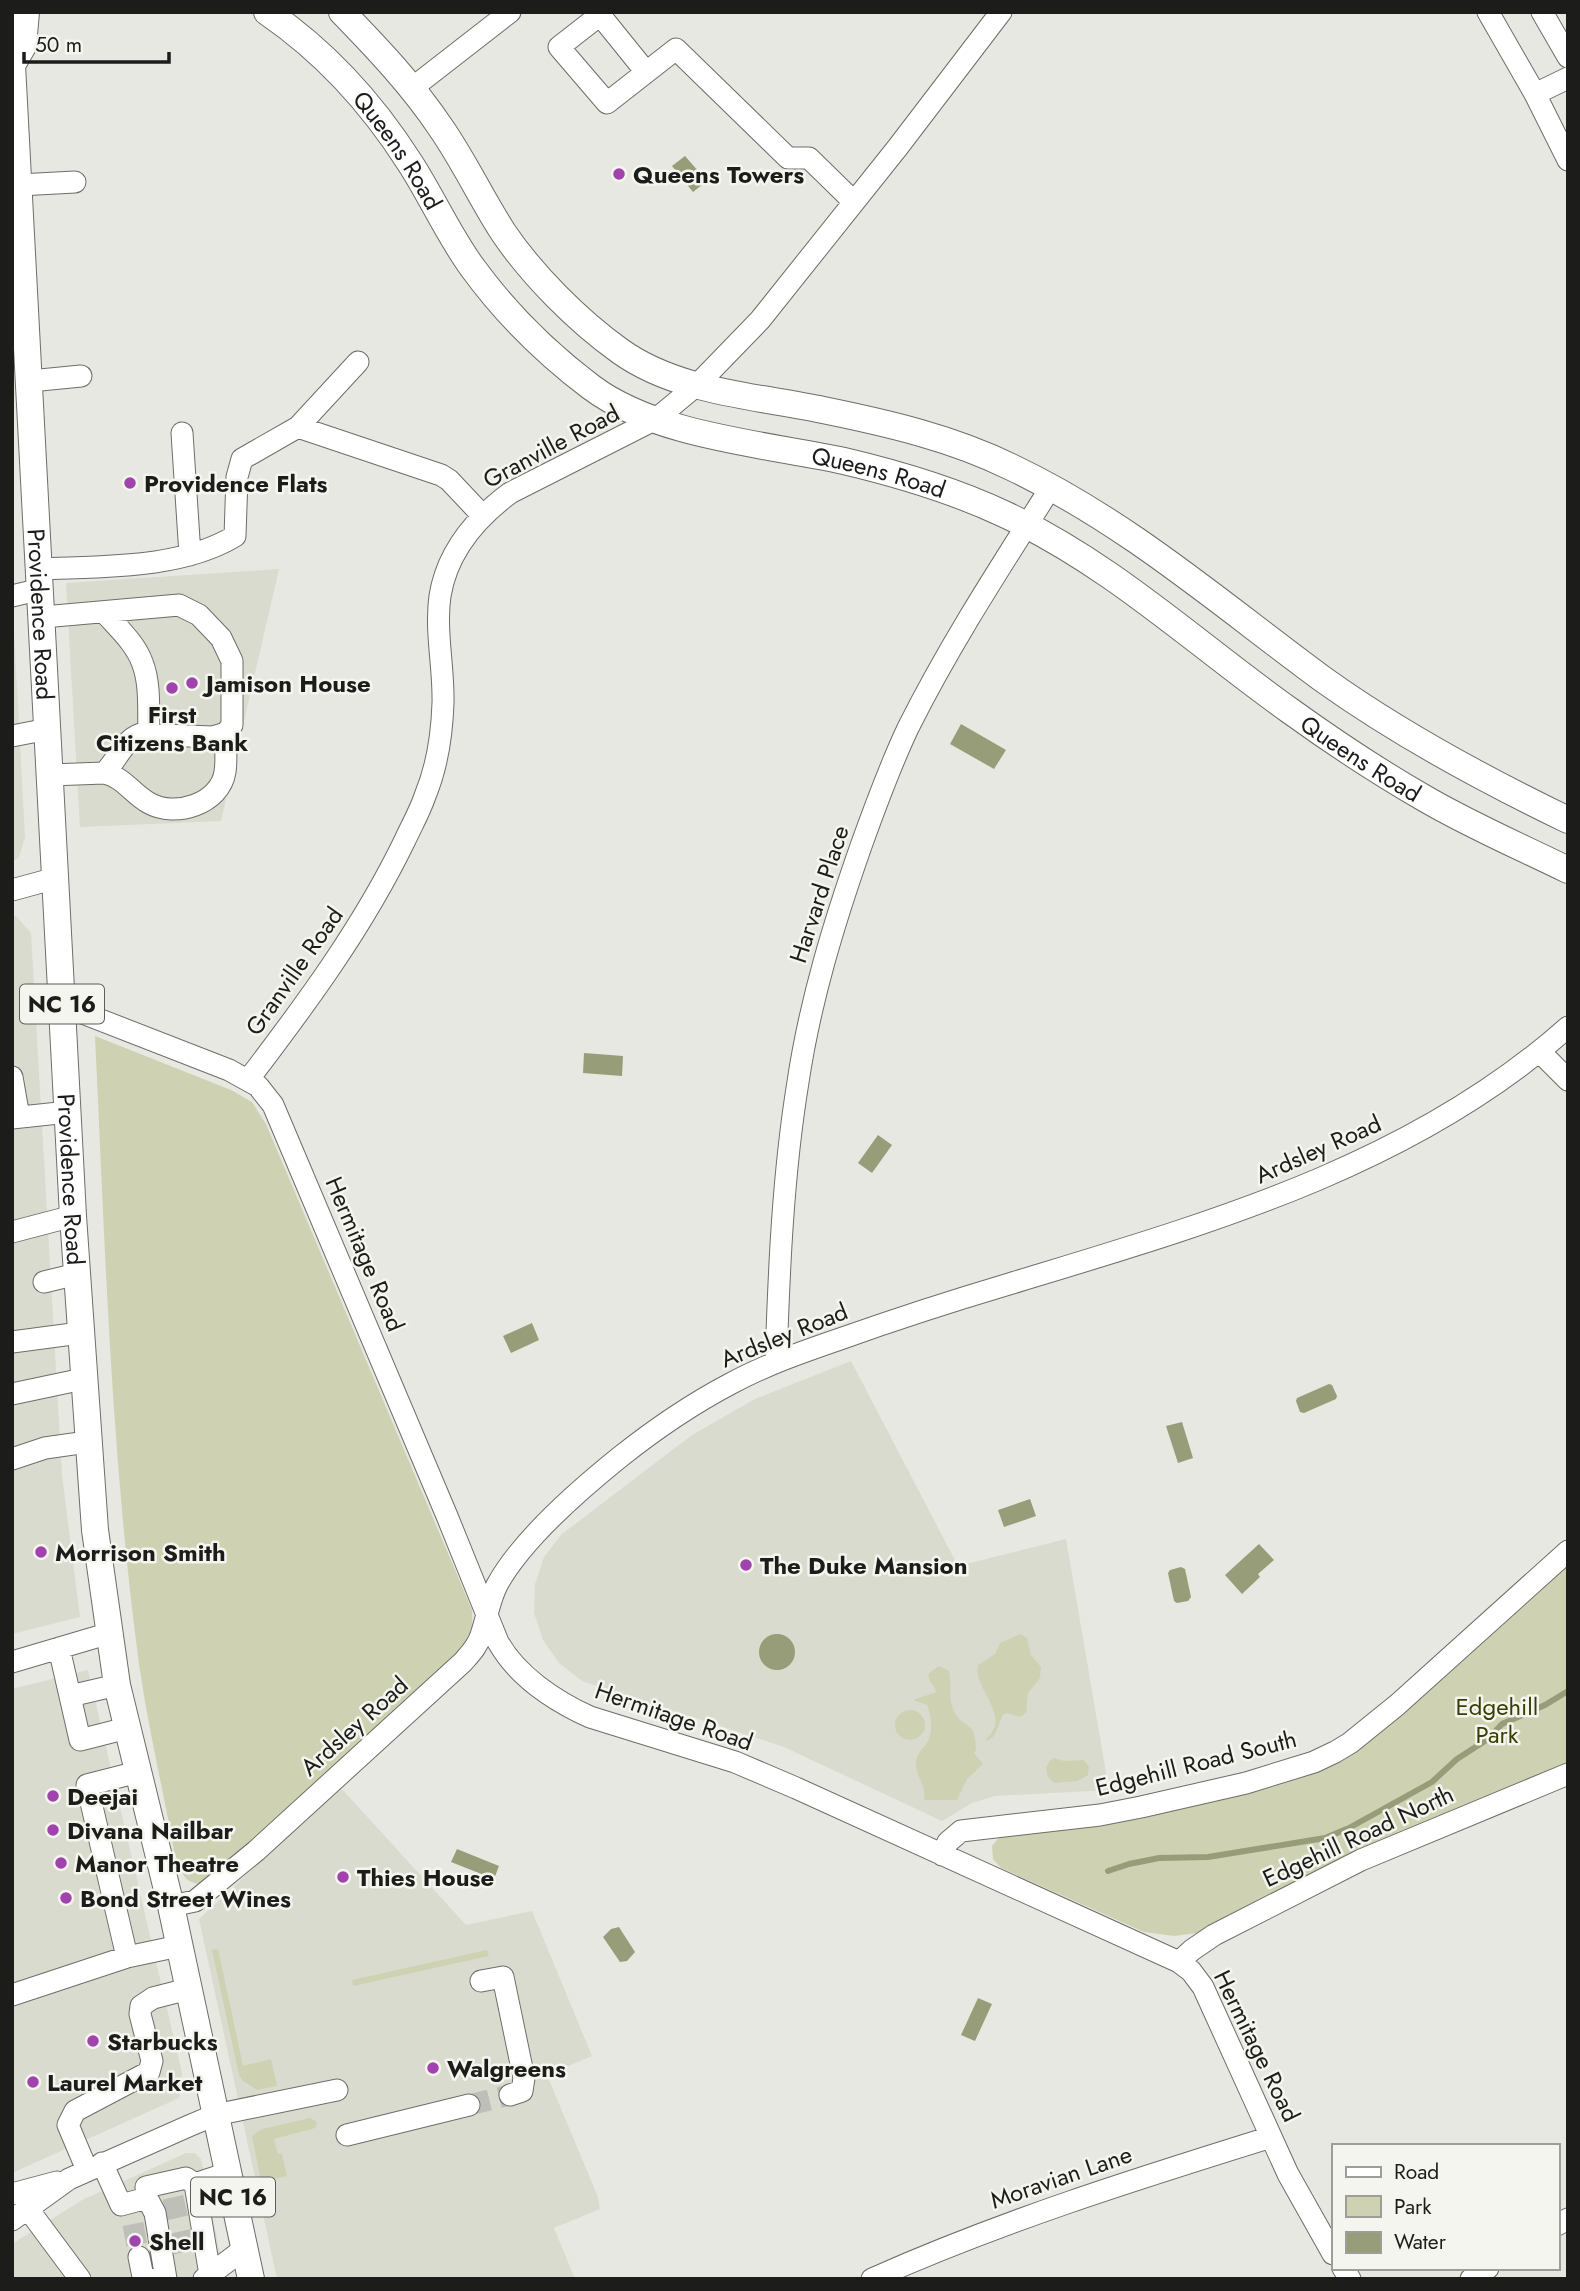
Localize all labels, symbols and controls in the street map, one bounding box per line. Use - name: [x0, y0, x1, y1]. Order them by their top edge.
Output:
- scale bar: [24, 21, 170, 65]
- text: 50 m: [35, 30, 82, 60]
- street label: Queens Road: [345, 83, 451, 216]
- place label: Queens Towers: [633, 157, 804, 192]
- marker: Queens Towers: [611, 166, 627, 182]
- street label: Granville Road: [477, 395, 625, 497]
- street label: Queens Road: [809, 438, 951, 506]
- place label: Providence Flats: [144, 466, 328, 501]
- marker: Providence Flats: [122, 475, 138, 491]
- street label: Providence Road: [19, 528, 63, 701]
- place label: Jamison House: [202, 666, 371, 701]
- marker: Jamison House: [184, 675, 200, 691]
- marker: First Citizens Bank: [164, 680, 180, 696]
- place label: First Citizens Bank: [96, 697, 248, 760]
- street label: Queens Road: [1293, 706, 1428, 810]
- street label: Harvard Place: [780, 821, 858, 967]
- street label: Granville Road: [237, 900, 351, 1042]
- road number: NC 16: [20, 984, 104, 1023]
- street label: Providence Road: [49, 1093, 94, 1266]
- street label: Ardsley Road: [1249, 1106, 1387, 1192]
- street label: Hermitage Road: [317, 1171, 413, 1337]
- street label: Ardsley Road: [715, 1294, 853, 1376]
- place label: Morrison Smith: [55, 1535, 226, 1570]
- marker: Morrison Smith: [33, 1544, 49, 1560]
- place label: The Duke Mansion: [760, 1548, 968, 1583]
- marker: The Duke Mansion: [738, 1557, 754, 1573]
- street label: Ardsley Road: [292, 1668, 416, 1784]
- street label: Hermitage Road: [590, 1673, 758, 1759]
- park label: Edgehill Park: [1456, 1689, 1538, 1752]
- street label: Edgehill Road South: [1092, 1721, 1300, 1805]
- street label: Edgehill Road North: [1257, 1776, 1459, 1896]
- place label: Deejai: [67, 1779, 138, 1814]
- marker: Deejai: [45, 1788, 61, 1804]
- place label: Divana Nailbar: [67, 1813, 234, 1848]
- marker: Divana Nailbar: [45, 1822, 61, 1838]
- place label: Manor Theatre: [75, 1846, 239, 1881]
- marker: Manor Theatre: [53, 1855, 69, 1871]
- place label: Thies House: [357, 1860, 494, 1895]
- marker: Thies House: [335, 1869, 351, 1885]
- place label: Bond Street Wines: [80, 1881, 291, 1916]
- marker: Bond Street Wines: [58, 1890, 74, 1906]
- street label: Hermitage Road: [1205, 1964, 1309, 2128]
- place label: Starbucks: [107, 2024, 218, 2059]
- marker: Starbucks: [85, 2033, 101, 2049]
- place label: Walgreens: [447, 2051, 566, 2086]
- marker: Walgreens: [425, 2060, 441, 2076]
- place label: Laurel Market: [47, 2065, 203, 2100]
- marker: Laurel Market: [25, 2074, 41, 2090]
- street label: Moravian Lane: [985, 2136, 1137, 2218]
- legend: [1332, 2144, 1559, 2270]
- text: Road: [1394, 2157, 1439, 2187]
- road number: NC 16: [191, 2178, 275, 2216]
- text: Park: [1394, 2192, 1432, 2222]
- place label: Shell: [149, 2224, 204, 2259]
- text: Water: [1394, 2227, 1447, 2257]
- marker: Shell: [127, 2233, 143, 2249]

